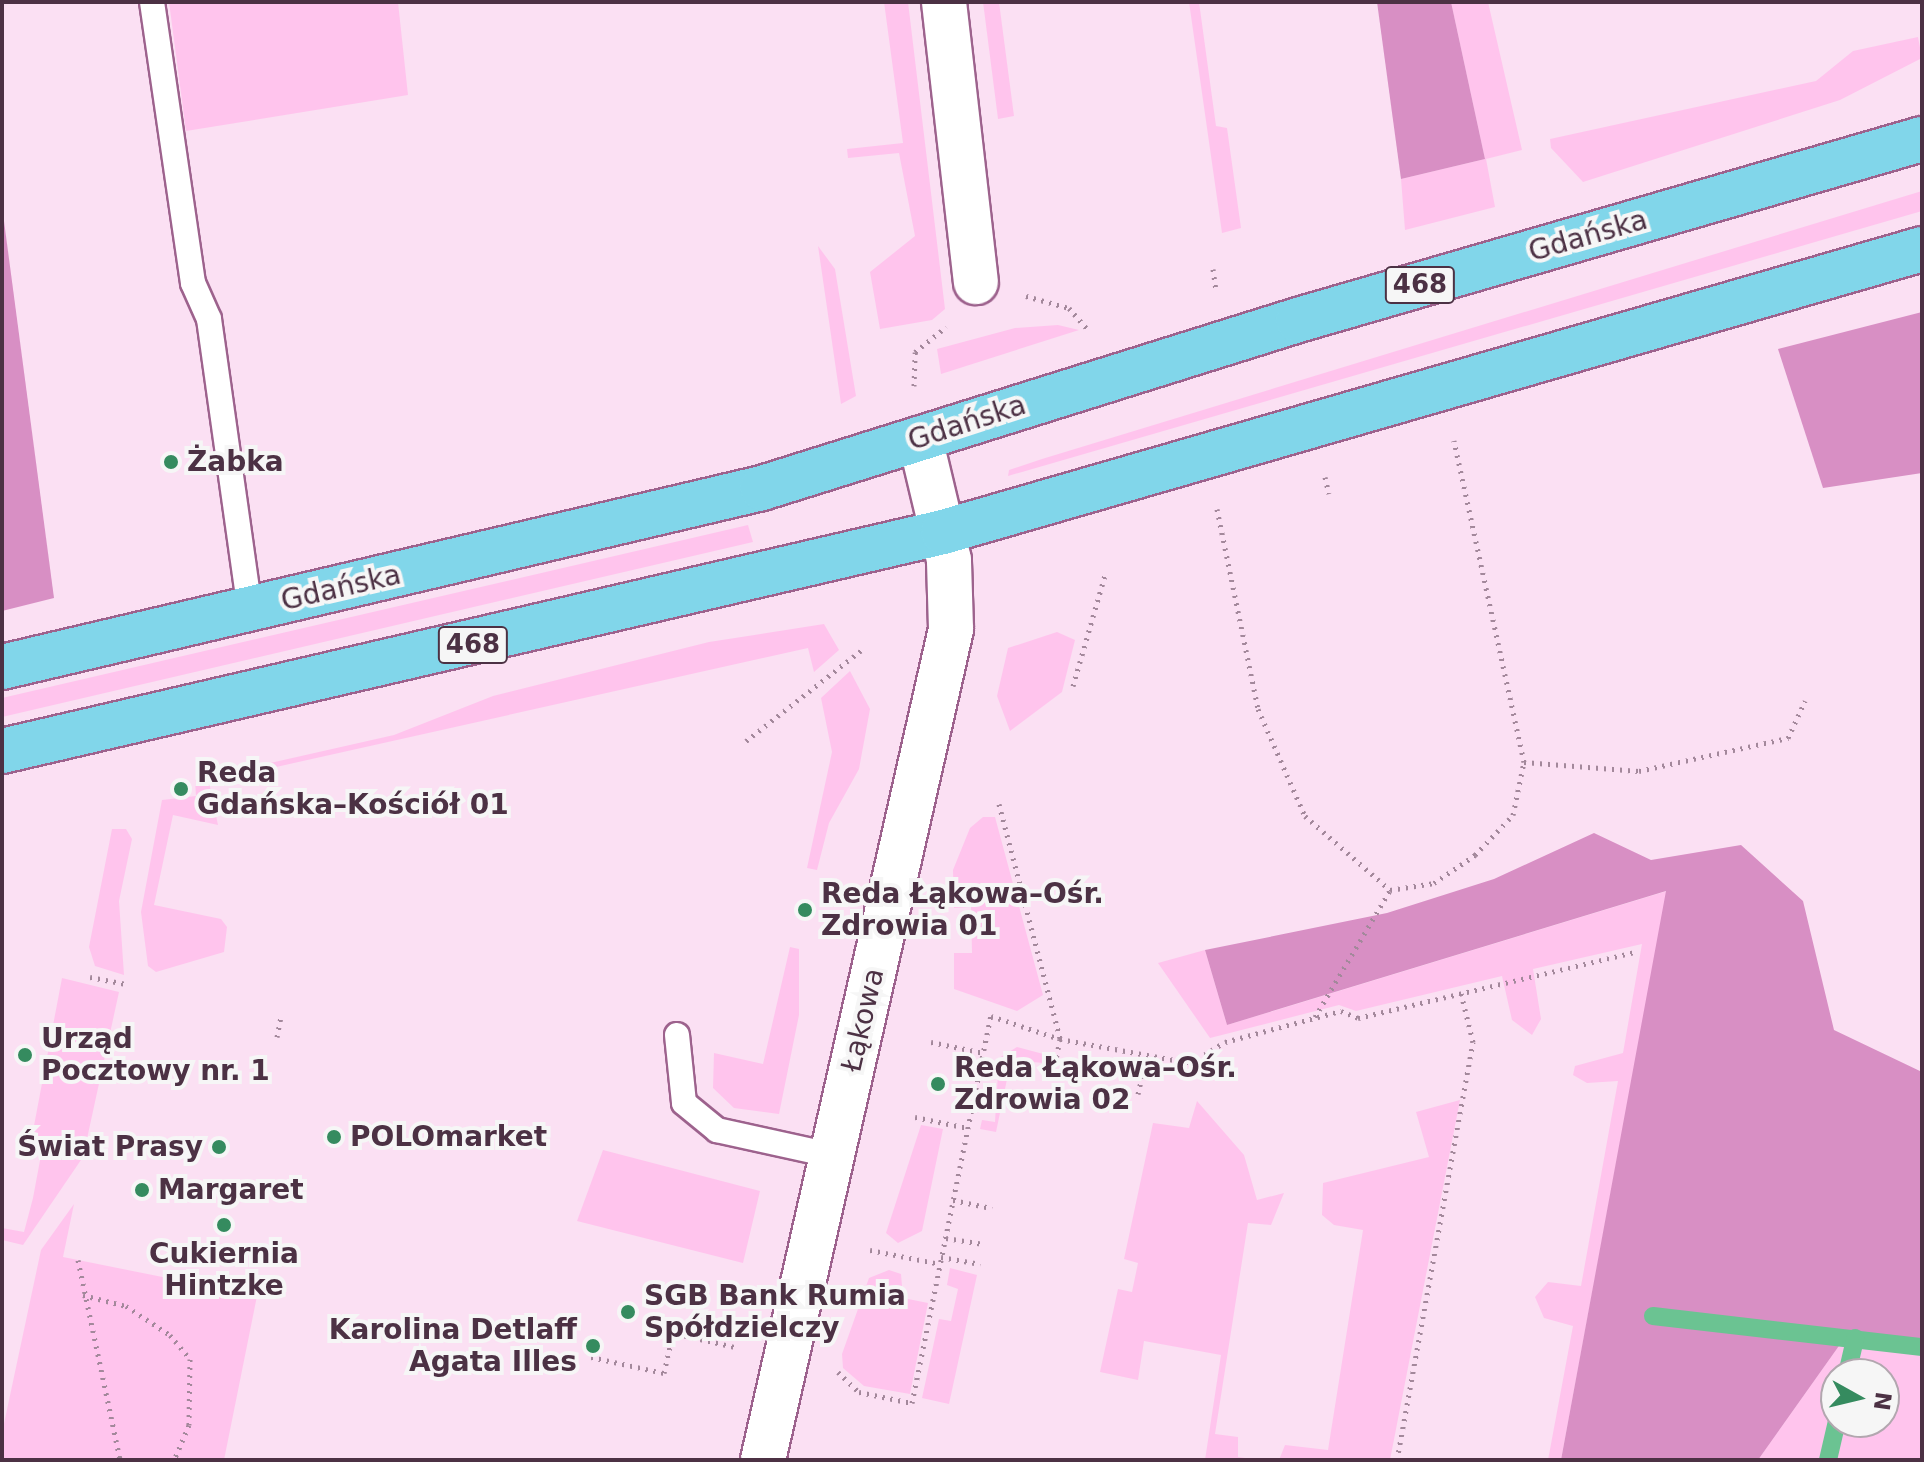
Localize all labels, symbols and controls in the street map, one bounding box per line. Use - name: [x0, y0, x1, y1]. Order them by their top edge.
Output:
- street label: Gdańska: [1525, 203, 1651, 269]
- road number: 468: [1384, 263, 1456, 307]
- street label: Gdańska: [904, 388, 1030, 458]
- place label: Żabka: [187, 445, 284, 479]
- marker: Żabka: [162, 453, 180, 471]
- street label: Gdańska: [278, 558, 404, 618]
- road number: 468: [437, 623, 509, 667]
- place label: Reda Gdańska–Kościół 01: [197, 756, 509, 822]
- marker: Reda Gdańska–Kościół 01: [172, 780, 190, 798]
- place label: Reda Łąkowa–Ośr. Zdrowia 01: [821, 877, 1104, 943]
- marker: Reda Łąkowa–Ośr. Zdrowia 01: [796, 901, 814, 919]
- street label: Łąkowa: [835, 965, 891, 1075]
- place label: Urząd Pocztowy nr. 1: [41, 1022, 270, 1088]
- marker: Urząd Pocztowy nr. 1: [16, 1046, 34, 1064]
- place label: Reda Łąkowa–Ośr. Zdrowia 02: [954, 1051, 1237, 1117]
- marker: Reda Łąkowa–Ośr. Zdrowia 02: [929, 1075, 947, 1093]
- place label: POLOmarket: [350, 1120, 547, 1154]
- marker: POLOmarket: [325, 1128, 343, 1146]
- place label: Świat Prasy: [17, 1130, 203, 1164]
- marker: Świat Prasy: [210, 1138, 228, 1156]
- place label: Margaret: [158, 1173, 304, 1207]
- marker: Margaret: [133, 1181, 151, 1199]
- marker: Cukiernia Hintzke: [215, 1216, 233, 1234]
- place label: Cukiernia Hintzke: [149, 1237, 299, 1303]
- place label: SGB Bank Rumia Spółdzielczy: [644, 1279, 906, 1345]
- marker: SGB Bank Rumia Spółdzielczy: [619, 1303, 637, 1321]
- place label: Karolina Detlaff Agata Illes: [329, 1313, 577, 1379]
- marker: Karolina Detlaff Agata Illes: [584, 1337, 602, 1355]
- north arrow: [1820, 1358, 1900, 1438]
- text: N: [1869, 1390, 1896, 1412]

